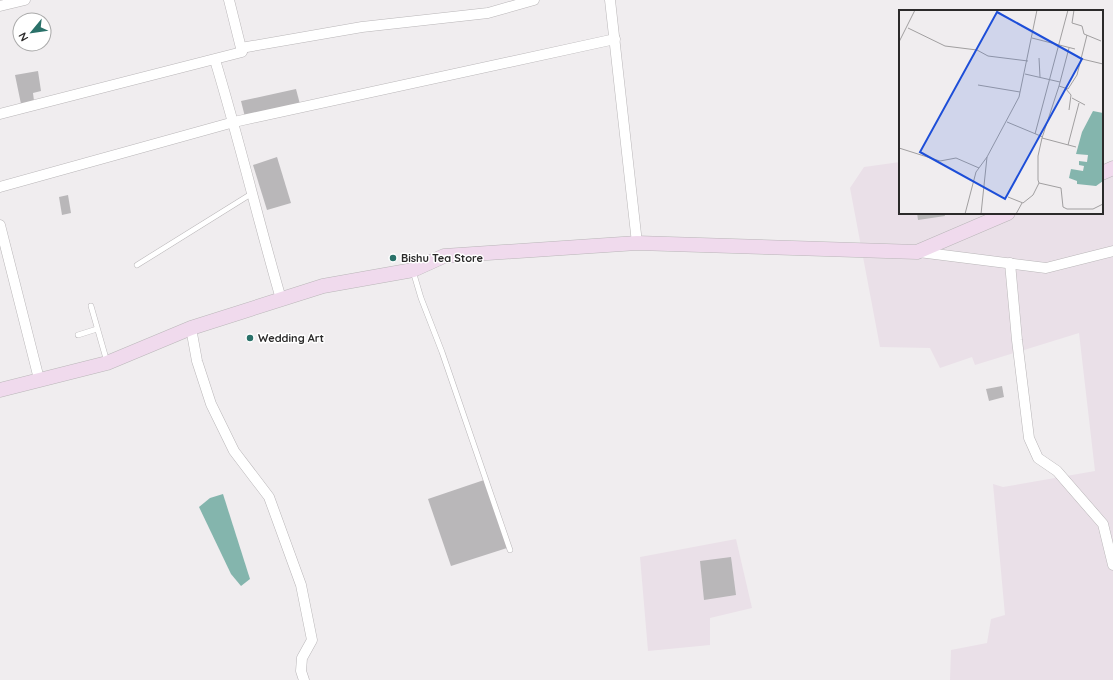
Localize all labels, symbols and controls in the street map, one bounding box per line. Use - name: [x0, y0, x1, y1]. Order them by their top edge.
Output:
- inset map: [899, 10, 1103, 214]
- north arrow: [12, 12, 52, 52]
- text: N: [15, 30, 31, 44]
- place label: Bishu Tea Store: [401, 251, 484, 265]
- marker: Bishu Tea Store: [388, 253, 398, 263]
- place label: Wedding Art: [258, 331, 324, 345]
- marker: Wedding Art: [245, 333, 255, 343]

